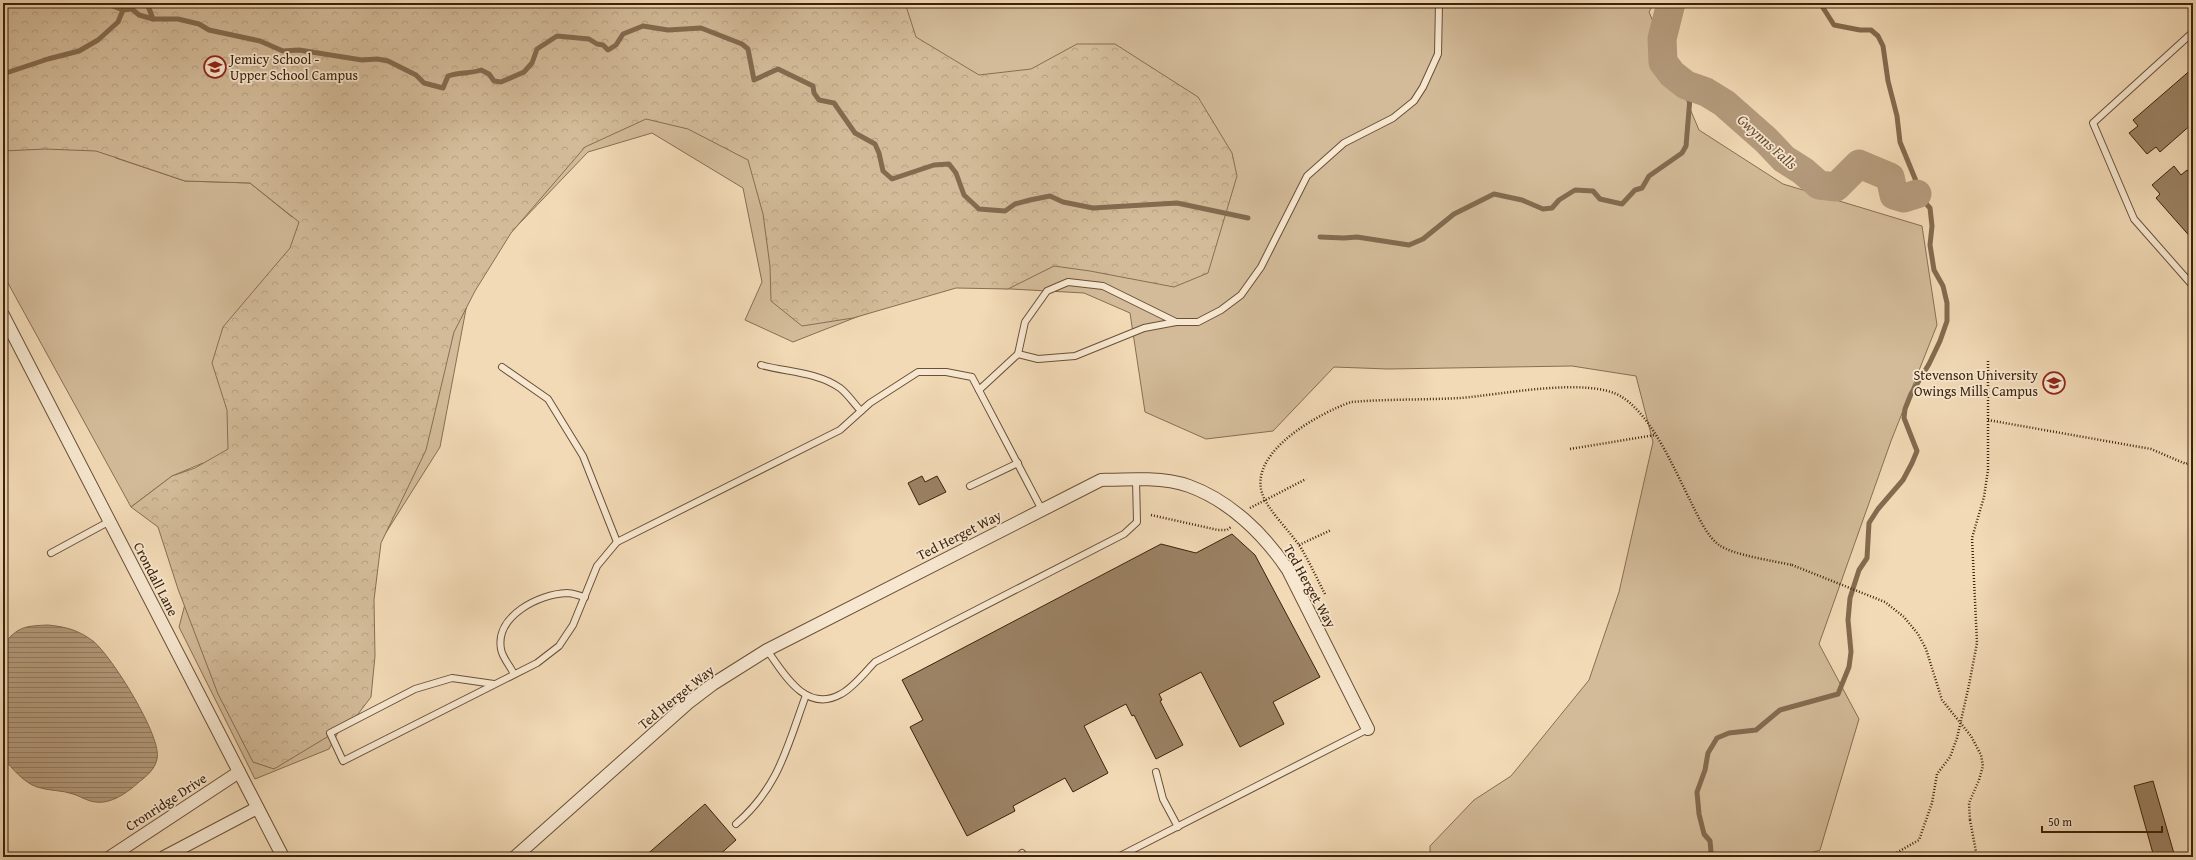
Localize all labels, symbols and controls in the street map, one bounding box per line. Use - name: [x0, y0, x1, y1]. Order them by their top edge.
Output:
- place label: Jemicy School - Upper School Campus: [228, 49, 358, 85]
- school or university icon: Jemicy School - Upper School Campus: [202, 54, 228, 80]
- water label: Gwynns Falls: [1733, 109, 1802, 175]
- place label: Stevenson University Owings Mills Campus: [1914, 365, 2038, 401]
- school or university icon: Stevenson University Owings Mills Campus: [2041, 370, 2067, 396]
- street label: Ted Herget Way: [913, 505, 1005, 565]
- street label: Crondall Lane: [129, 538, 184, 620]
- street label: Ted Herget Way: [1279, 541, 1341, 631]
- street label: Ted Herget Way: [634, 660, 718, 734]
- street label: Cronridge Drive: [121, 768, 211, 836]
- scale bar: [2042, 808, 2162, 834]
- text: 50 m: [2048, 813, 2072, 830]

